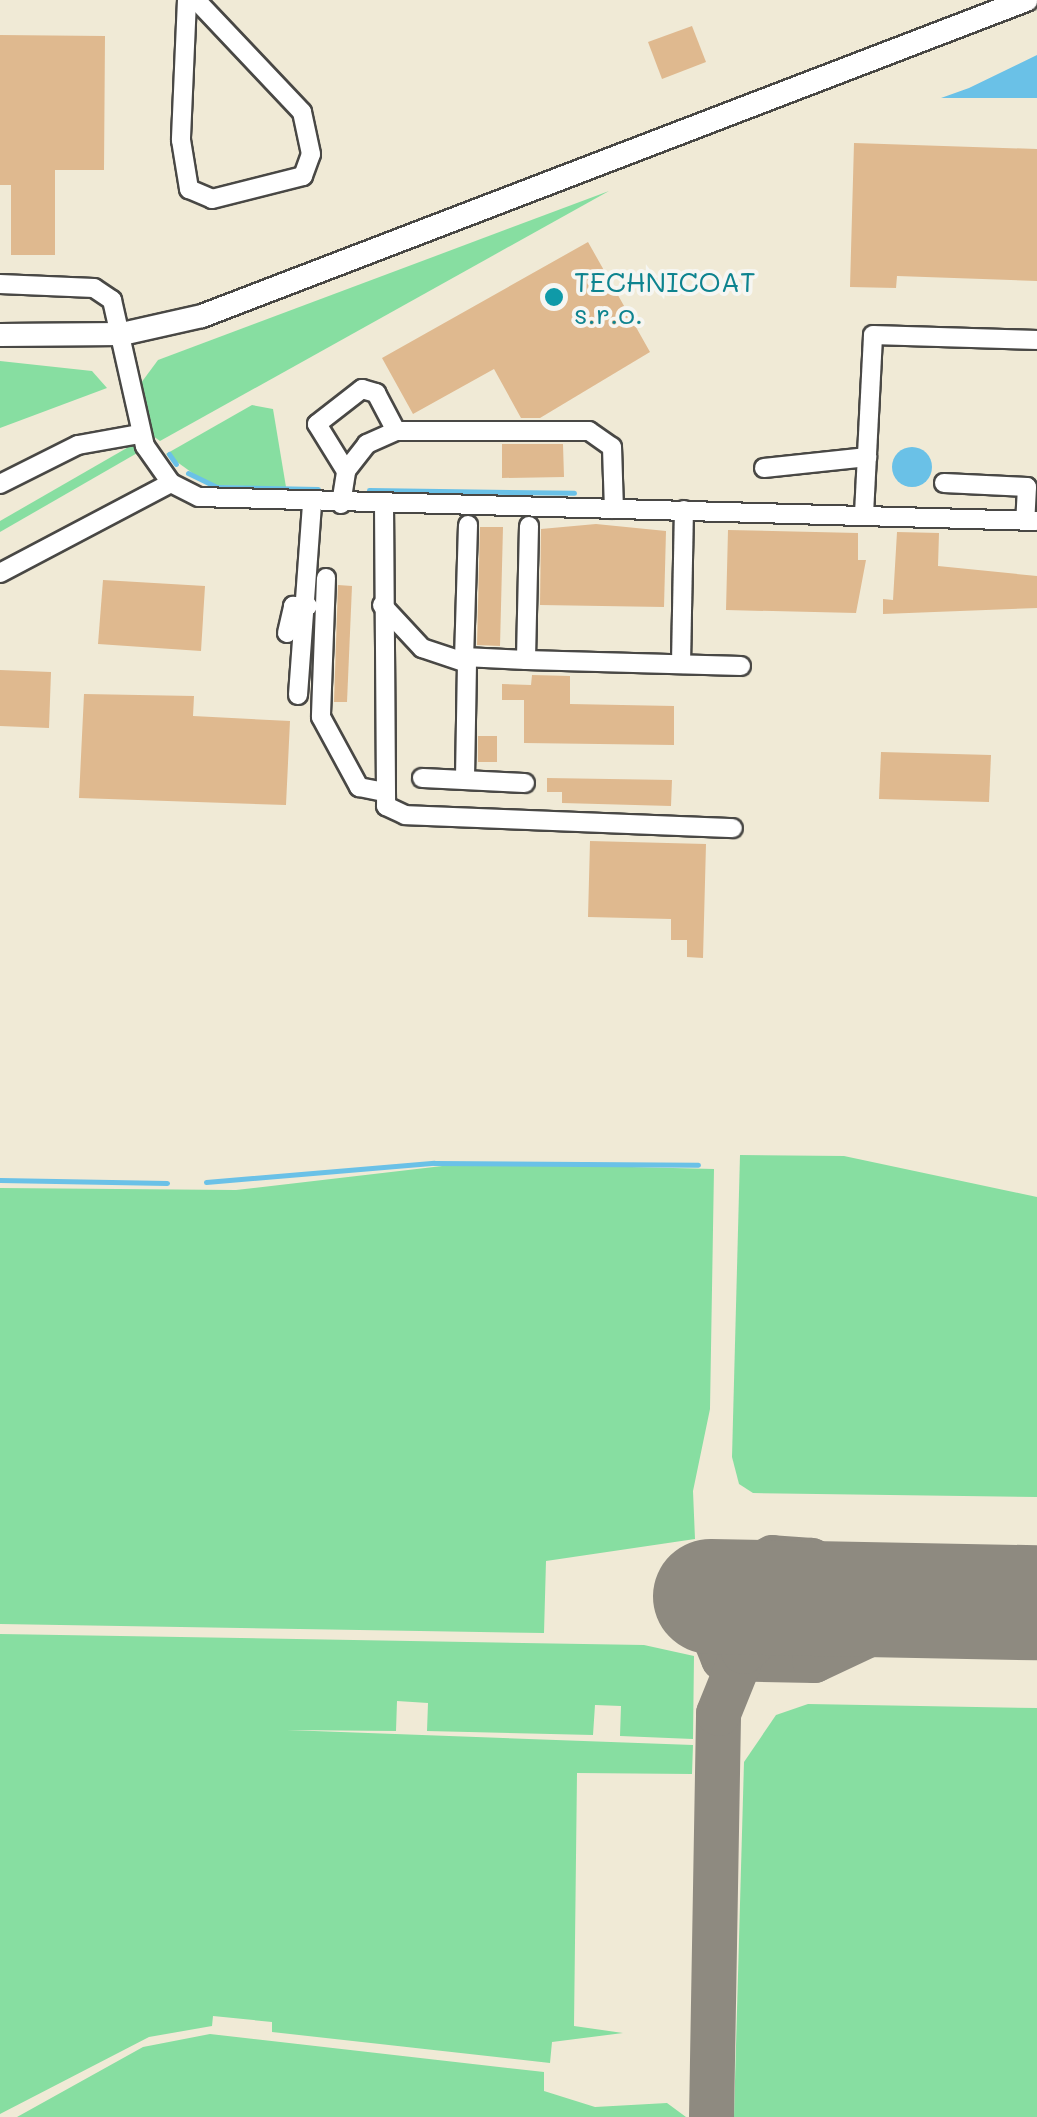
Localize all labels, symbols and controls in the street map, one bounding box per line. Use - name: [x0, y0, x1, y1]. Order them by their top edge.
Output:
- place label: TECHNICOAT s.r.o.: [574, 264, 756, 330]
- marker: TECHNICOAT s.r.o.: [543, 286, 565, 308]

